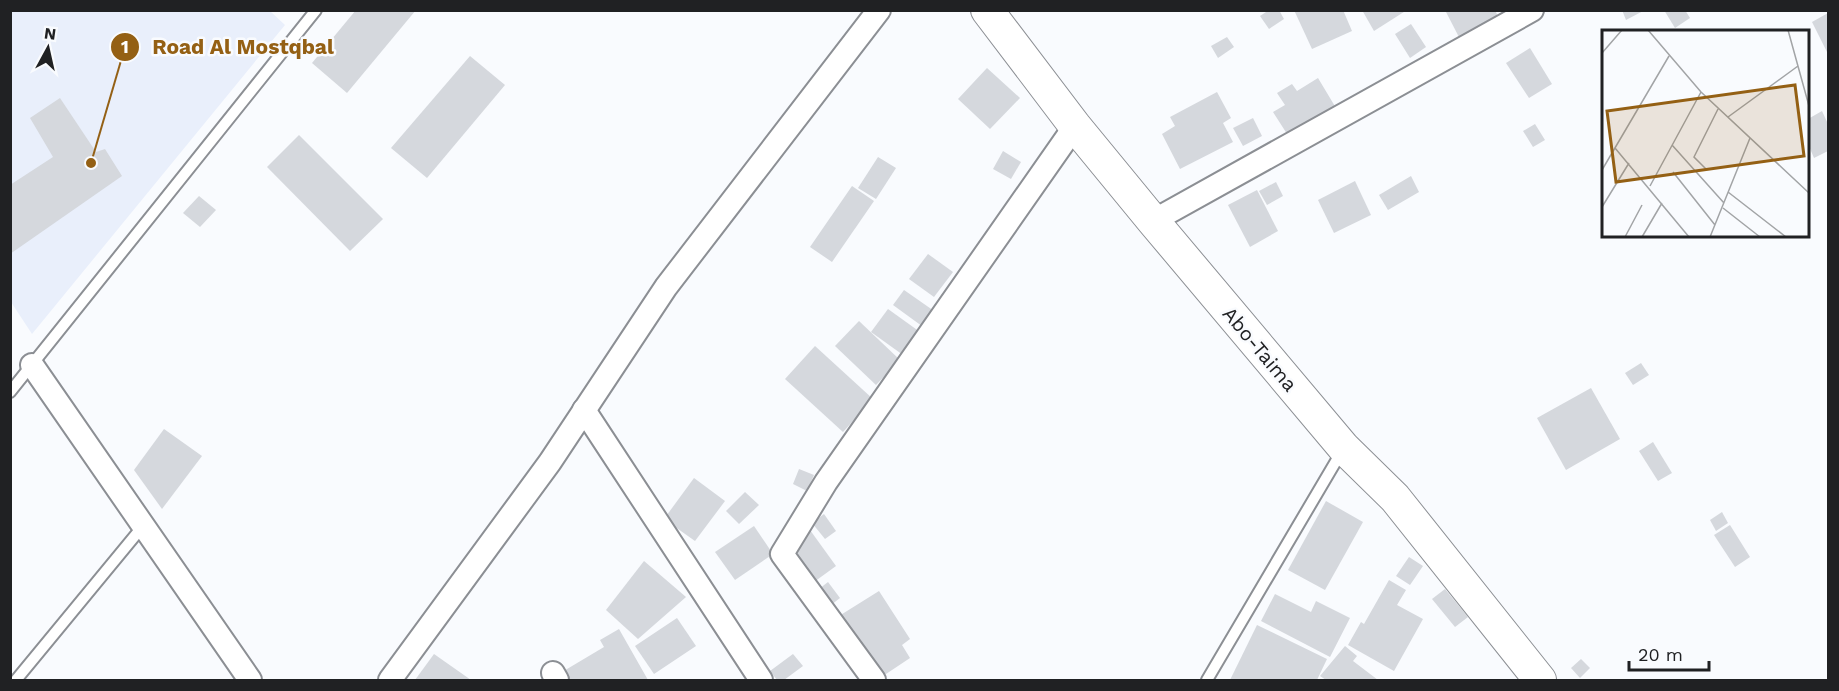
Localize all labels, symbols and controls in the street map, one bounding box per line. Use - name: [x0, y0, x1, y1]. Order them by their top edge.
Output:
- north arrow: [18, 18, 78, 78]
- text: N: [43, 23, 57, 44]
- callout: Road Al Mostqbal: [110, 28, 346, 67]
- inset map: [1602, 30, 1809, 237]
- text: Road Al Mostqbal: [152, 34, 334, 59]
- text: 1: [121, 36, 129, 57]
- street label: Abo-Taima: [1218, 302, 1302, 396]
- scale bar: [1629, 634, 1708, 672]
- text: 20 m: [1638, 644, 1683, 665]

